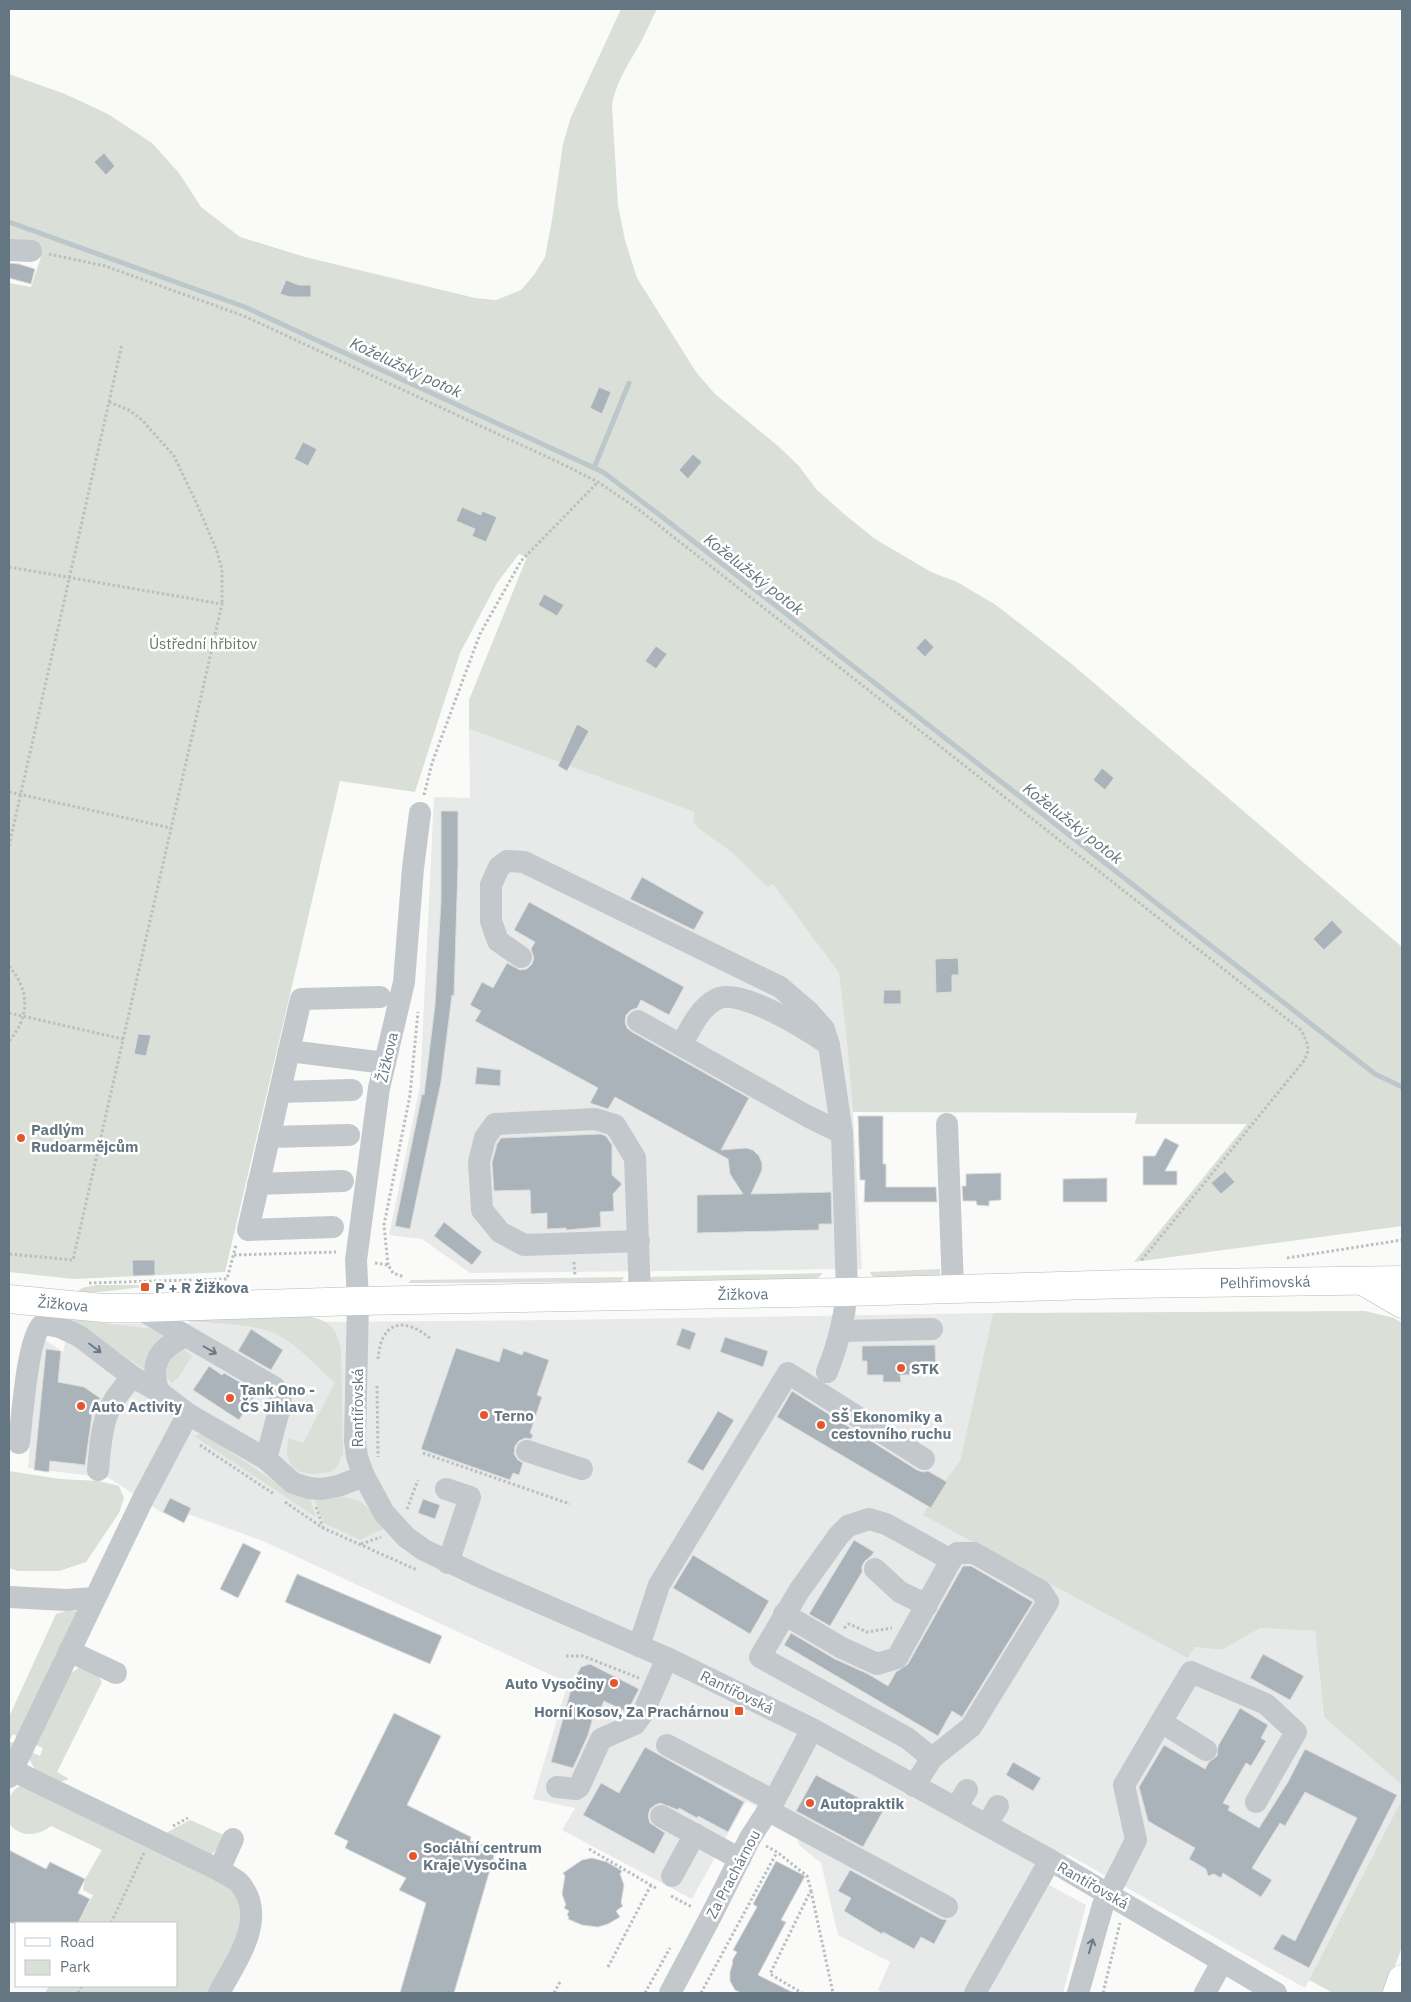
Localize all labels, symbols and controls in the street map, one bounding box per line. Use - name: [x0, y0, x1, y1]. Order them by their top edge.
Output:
- water label: Koželužský potok: [347, 332, 466, 402]
- water label: Koželužský potok: [700, 529, 808, 620]
- park label: Ústřední hřbitov: [149, 634, 258, 653]
- water label: Koželužský potok: [1019, 778, 1127, 869]
- street label: Žižkova: [372, 1030, 402, 1084]
- place label: Padlým Rudoarmějcům: [31, 1120, 138, 1156]
- marker: Padlým Rudoarmějcům: [15, 1132, 27, 1144]
- street label: Pelhřimovská: [1219, 1272, 1311, 1292]
- place label: P + R Žižkova: [155, 1278, 249, 1297]
- marker: P + R Žižkova: [139, 1281, 151, 1293]
- street label: Žižkova: [718, 1284, 768, 1304]
- street label: Žižkova: [37, 1292, 89, 1316]
- one-way arrow: [88, 1342, 101, 1353]
- one-way arrow: [203, 1346, 217, 1356]
- place label: STK: [911, 1359, 940, 1378]
- marker: STK: [895, 1362, 907, 1374]
- street label: Rantířovská: [348, 1368, 367, 1448]
- place label: Tank Ono - ČS Jihlava: [240, 1380, 315, 1416]
- marker: Tank Ono - ČS Jihlava: [224, 1392, 236, 1404]
- place label: Auto Activity: [91, 1397, 182, 1416]
- marker: Auto Activity: [75, 1400, 87, 1412]
- place label: Terno: [494, 1406, 534, 1425]
- place label: SŠ Ekonomiky a cestovního ruchu: [831, 1407, 951, 1443]
- marker: Terno: [478, 1409, 490, 1421]
- marker: SŠ Ekonomiky a cestovního ruchu: [815, 1419, 827, 1431]
- street label: Rantířovská: [697, 1666, 777, 1718]
- place label: Auto Vysočiny: [505, 1674, 604, 1693]
- marker: Auto Vysočiny: [608, 1677, 620, 1689]
- place label: Horní Kosov, Za Prachárnou: [534, 1702, 729, 1721]
- marker: Horní Kosov, Za Prachárnou: [733, 1705, 745, 1717]
- place label: Autopraktik: [820, 1794, 904, 1813]
- marker: Autopraktik: [804, 1797, 816, 1809]
- street label: Za Prachárnou: [702, 1826, 764, 1922]
- place label: Sociální centrum Kraje Vysočina: [423, 1838, 542, 1874]
- marker: Sociální centrum Kraje Vysočina: [407, 1850, 419, 1862]
- street label: Rantířovská: [1054, 1857, 1132, 1913]
- legend: [15, 1922, 178, 1987]
- text: Road: [60, 1932, 95, 1951]
- one-way arrow: [1086, 1939, 1096, 1955]
- text: Park: [60, 1957, 90, 1976]

